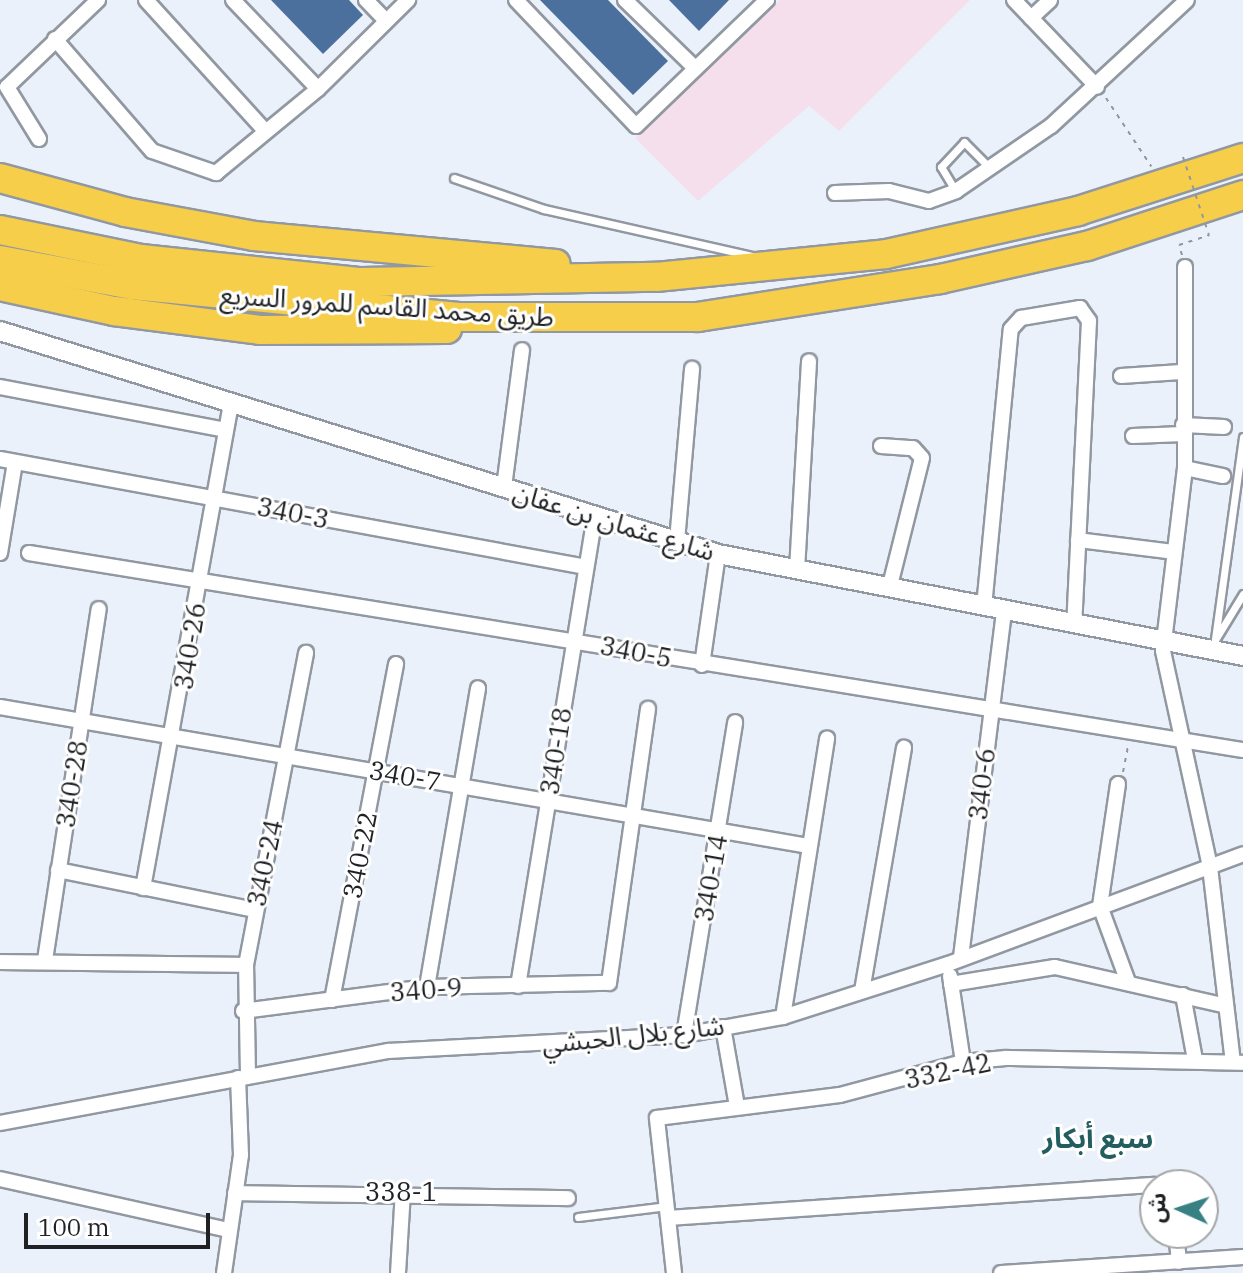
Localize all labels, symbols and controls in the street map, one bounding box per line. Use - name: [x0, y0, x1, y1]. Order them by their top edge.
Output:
- street label: طريق محمد القاسم للمرور السريع: [219, 279, 555, 333]
- street label: شارع عثمان بن عفان: [509, 476, 719, 568]
- street label: 340-3: [254, 491, 332, 535]
- street label: 340-26: [168, 600, 212, 692]
- street label: 340-5: [597, 630, 675, 674]
- street label: 340-18: [534, 705, 578, 797]
- street label: 340-28: [50, 738, 94, 830]
- street label: 340-6: [962, 746, 1002, 822]
- street label: 340-7: [367, 754, 443, 798]
- street label: 340-22: [336, 809, 384, 901]
- street label: 340-24: [241, 817, 289, 909]
- street label: 340-14: [688, 832, 734, 924]
- street label: 340-9: [389, 972, 463, 1008]
- street label: شارع بلال الحبشي: [540, 1010, 726, 1060]
- street label: 332-42: [902, 1047, 994, 1095]
- district label: سبع أبكار: [1043, 1121, 1153, 1155]
- north arrow: [1139, 1169, 1219, 1249]
- street label: 338-1: [365, 1176, 437, 1208]
- text: ش: [1141, 1192, 1172, 1224]
- scale bar: [28, 1197, 214, 1247]
- text: 100 m: [38, 1211, 110, 1243]

